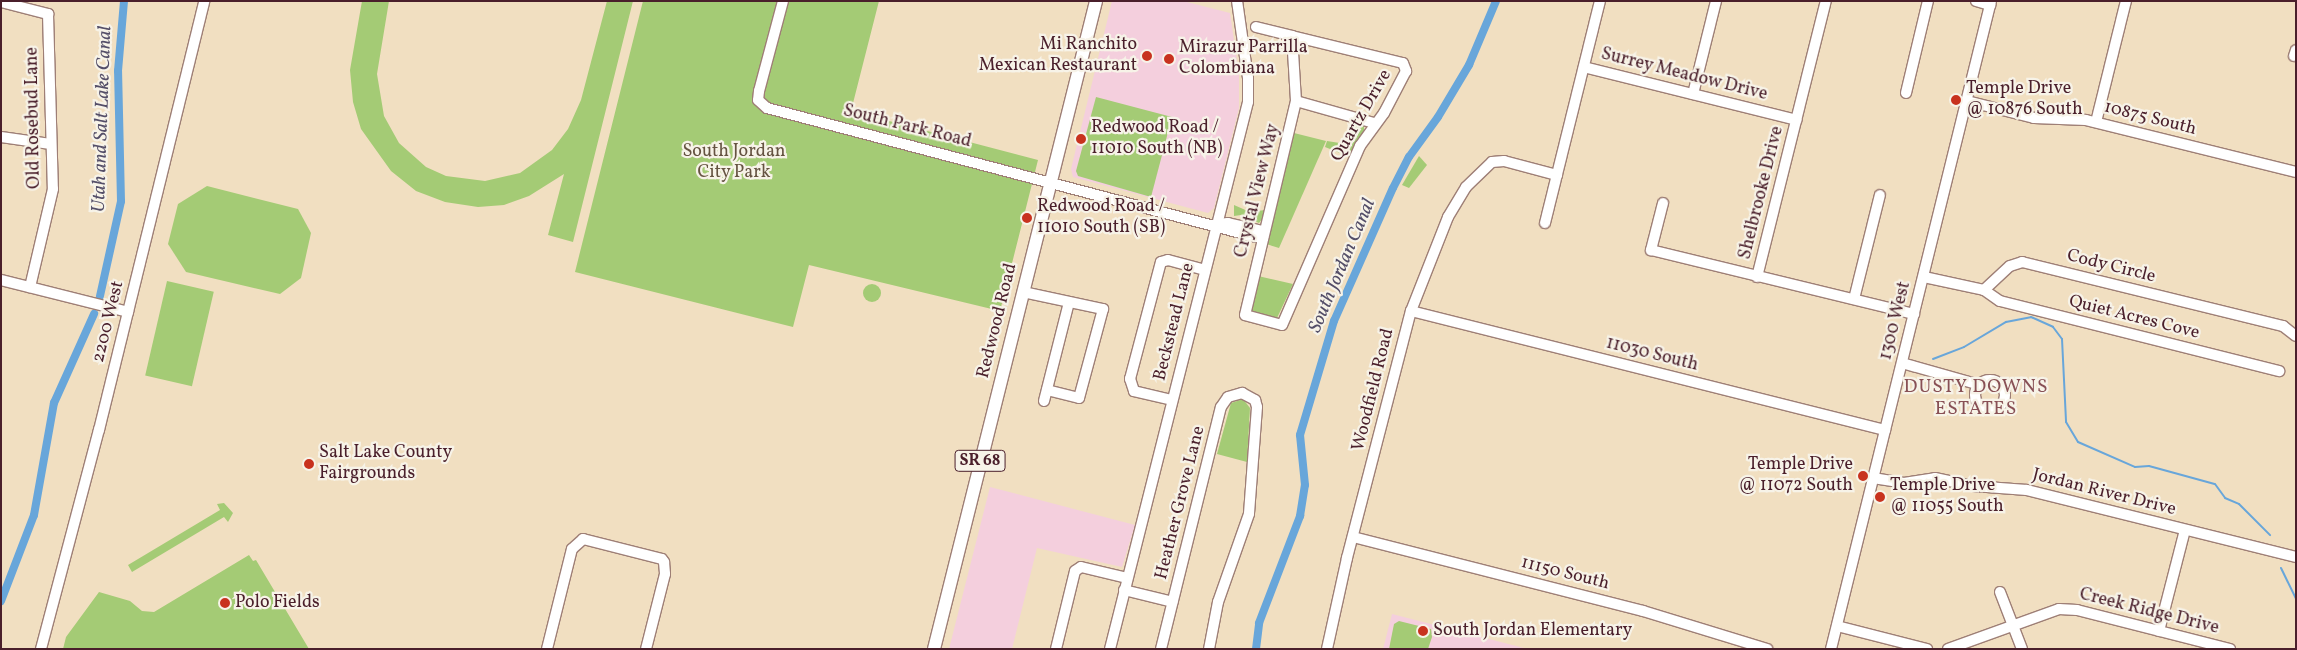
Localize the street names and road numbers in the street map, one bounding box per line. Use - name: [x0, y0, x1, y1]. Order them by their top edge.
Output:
- street label: Surrey Meadow Drive: [1598, 44, 1770, 106]
- street label: Old Rosebud Lane: [22, 47, 46, 189]
- street label: Quartz Drive: [1327, 66, 1397, 166]
- street label: 10875 South: [2101, 97, 2199, 141]
- street label: South Park Road: [841, 101, 973, 153]
- street label: Crystal View Way: [1231, 121, 1285, 261]
- street label: Shelbrooke Drive: [1735, 124, 1789, 262]
- street label: Cody Circle: [2064, 246, 2158, 288]
- street label: Redwood Road: [973, 261, 1023, 381]
- street label: Beckstead Lane: [1150, 261, 1200, 383]
- street label: 2200 West: [88, 279, 130, 365]
- street label: 1300 West: [1876, 279, 1916, 363]
- street label: Quiet Acres Cove: [2066, 291, 2202, 345]
- street label: Woodfield Road: [1348, 326, 1400, 454]
- street label: 11030 South: [1604, 333, 1700, 377]
- street label: Heather Grove Lane: [1151, 424, 1211, 582]
- road number: SR 68: [954, 448, 1006, 474]
- street label: Jordan River Drive: [2030, 465, 2178, 521]
- street label: 11150 South: [1519, 553, 1611, 595]
- street label: Creek Ridge Drive: [2077, 584, 2221, 640]

